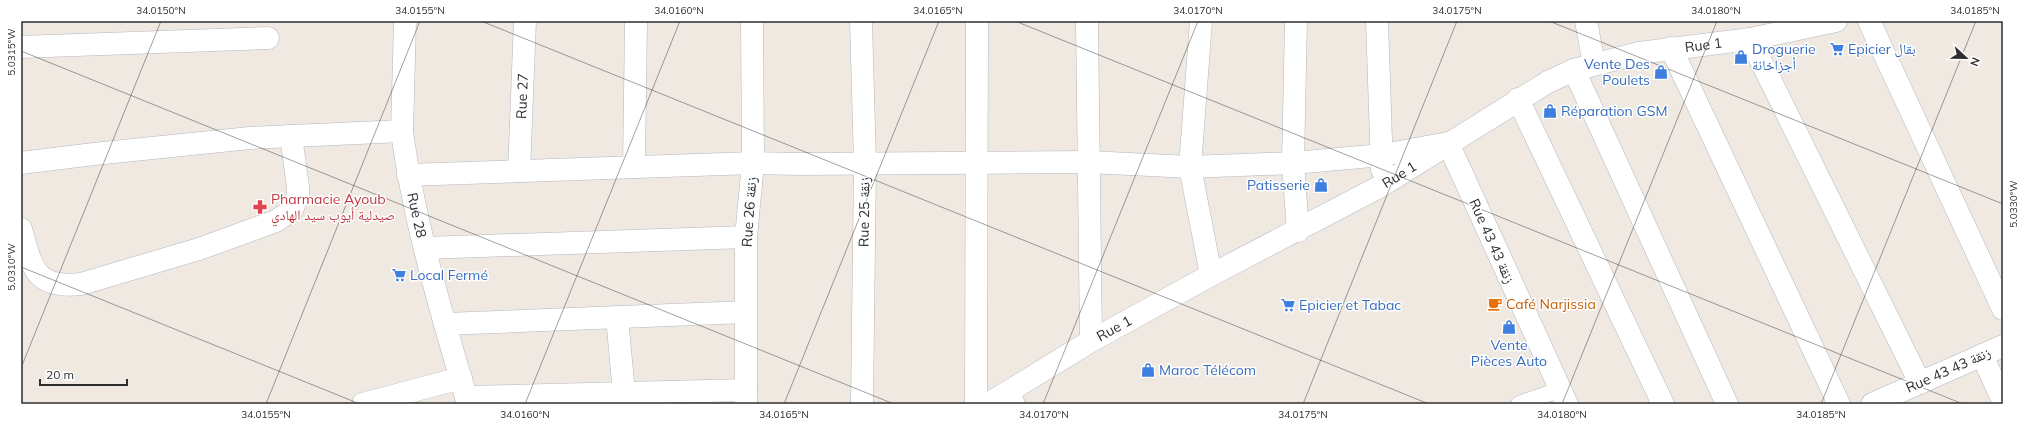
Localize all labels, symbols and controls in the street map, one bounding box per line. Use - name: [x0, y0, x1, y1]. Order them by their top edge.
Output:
- text: 34.0150°N: [136, 4, 186, 17]
- text: 34.0155°N: [395, 4, 445, 17]
- text: 34.0160°N: [654, 4, 704, 17]
- text: 34.0165°N: [913, 4, 963, 17]
- text: 34.0170°N: [1173, 4, 1223, 17]
- text: 34.0175°N: [1432, 4, 1482, 17]
- text: 34.0180°N: [1691, 4, 1741, 17]
- text: 34.0185°N: [1950, 4, 2000, 17]
- text: 5.0315°W: [5, 28, 18, 76]
- street label: Rue 1: [1684, 34, 1723, 56]
- north arrow: [1946, 38, 1986, 78]
- place label: Droguerie أجزاخانة: [1752, 40, 1816, 74]
- place label: Epicier بقال: [1848, 40, 1916, 58]
- supermarket icon: Epicier بقال: [1829, 41, 1845, 57]
- shop icon: Droguerie أجزاخانة: [1733, 49, 1749, 65]
- place label: Vente Des Poulets: [1584, 55, 1650, 89]
- text: N: [1967, 55, 1983, 68]
- shop icon: Vente Des Poulets: [1653, 64, 1669, 80]
- street label: Rue 27: [512, 73, 532, 119]
- place label: Réparation GSM: [1561, 102, 1667, 120]
- shop icon: Réparation GSM: [1542, 103, 1558, 119]
- street label: Rue 1: [1379, 157, 1420, 192]
- street label: Rue 26 زنقة: [738, 176, 760, 248]
- place label: Patisserie: [1247, 176, 1310, 194]
- street label: Rue 25 زنقة: [854, 177, 874, 247]
- shop icon: Patisserie: [1313, 177, 1329, 193]
- text: 5.0330°W: [2007, 180, 2020, 228]
- place label: Pharmacie Ayoub صيدلية أيوب سيد الهادي: [271, 190, 395, 227]
- street label: Rue 28: [403, 191, 431, 240]
- street label: Rue 43 زنقة 43: [1465, 196, 1519, 286]
- pharmacy icon: Pharmacie Ayoub صيدلية أيوب سيد الهادي: [252, 199, 268, 215]
- text: 5.0310°W: [5, 243, 18, 291]
- place label: Local Fermé: [410, 266, 488, 284]
- supermarket icon: Local Fermé: [391, 267, 407, 283]
- place label: Café Narjissia: [1506, 295, 1596, 313]
- place label: Epicier et Tabac: [1299, 296, 1401, 314]
- cafe icon: Café Narjissia: [1487, 296, 1503, 312]
- supermarket icon: Epicier et Tabac: [1280, 297, 1296, 313]
- street label: Rue 1: [1093, 311, 1135, 345]
- shop icon: Vente Pièces Auto: [1501, 319, 1517, 335]
- place label: Vente Pièces Auto: [1471, 336, 1547, 370]
- street label: Rue 43 زنقة 43: [1903, 343, 1993, 397]
- scale bar: [40, 361, 127, 387]
- place label: Maroc Télécom: [1159, 361, 1256, 379]
- shop icon: Maroc Télécom: [1140, 362, 1156, 378]
- text: 20 m: [46, 367, 74, 382]
- text: 34.0155°N: [241, 408, 291, 421]
- text: 34.0160°N: [500, 408, 550, 421]
- text: 34.0165°N: [759, 408, 809, 421]
- text: 34.0170°N: [1019, 408, 1069, 421]
- text: 34.0175°N: [1278, 408, 1328, 421]
- text: 34.0180°N: [1537, 408, 1587, 421]
- text: 34.0185°N: [1796, 408, 1846, 421]

